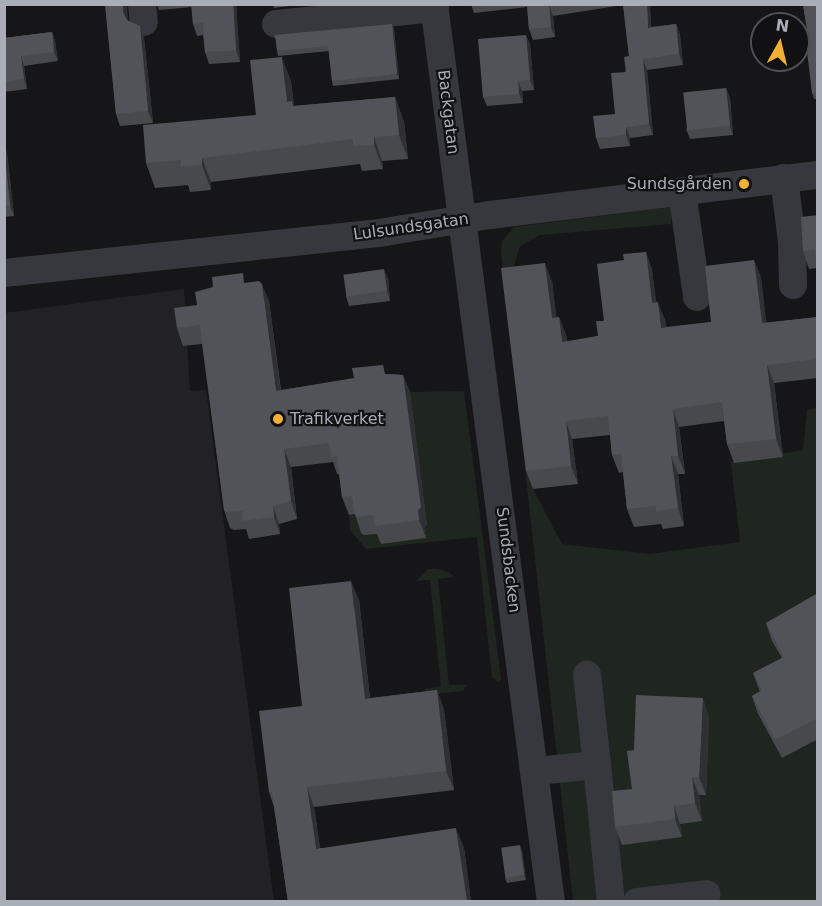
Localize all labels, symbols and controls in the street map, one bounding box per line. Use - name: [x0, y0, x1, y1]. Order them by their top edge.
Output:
- north arrow: [750, 12, 810, 72]
- text: N: [774, 15, 790, 36]
- street label: Backgatan: [433, 69, 463, 155]
- place label: Sundsgården: [627, 174, 732, 194]
- marker: Sundsgården: [737, 177, 751, 191]
- street label: Lulsundsgatan: [352, 209, 470, 245]
- place label: Trafikverket: [290, 409, 384, 429]
- marker: Trafikverket: [271, 412, 285, 426]
- street label: Sundsbacken: [492, 506, 524, 614]

